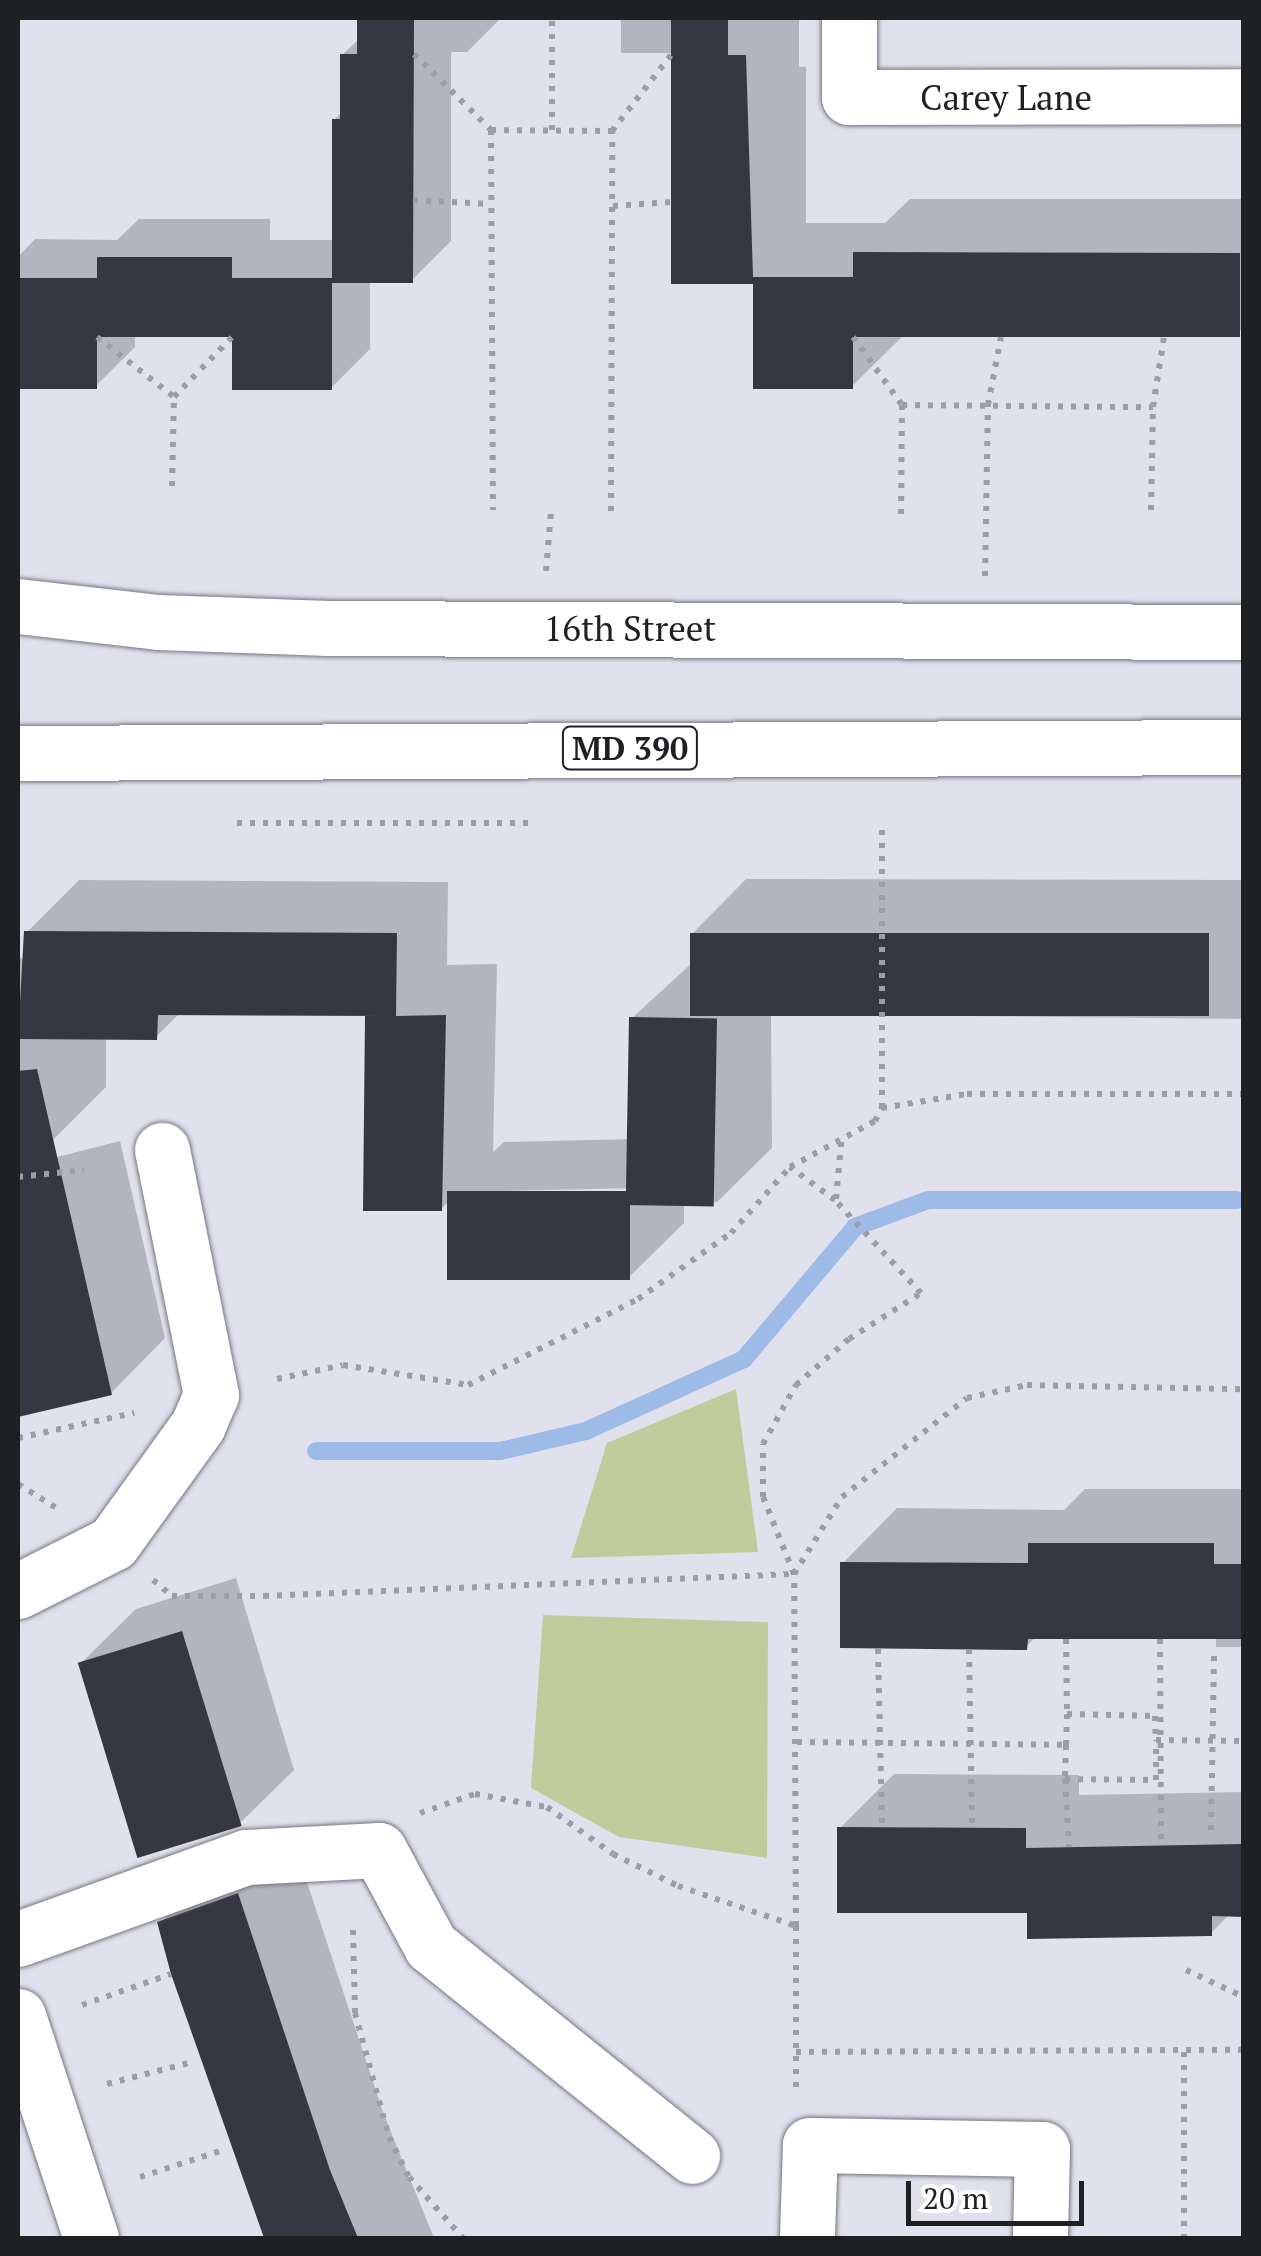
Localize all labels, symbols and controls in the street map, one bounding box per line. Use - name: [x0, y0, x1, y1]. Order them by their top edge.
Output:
- street label: Carey Lane: [920, 76, 1092, 118]
- street label: 16th Street: [544, 607, 716, 649]
- road number: MD 390: [560, 721, 700, 775]
- scale bar: [911, 2161, 1088, 2223]
- text: 20 m: [923, 2178, 988, 2218]

